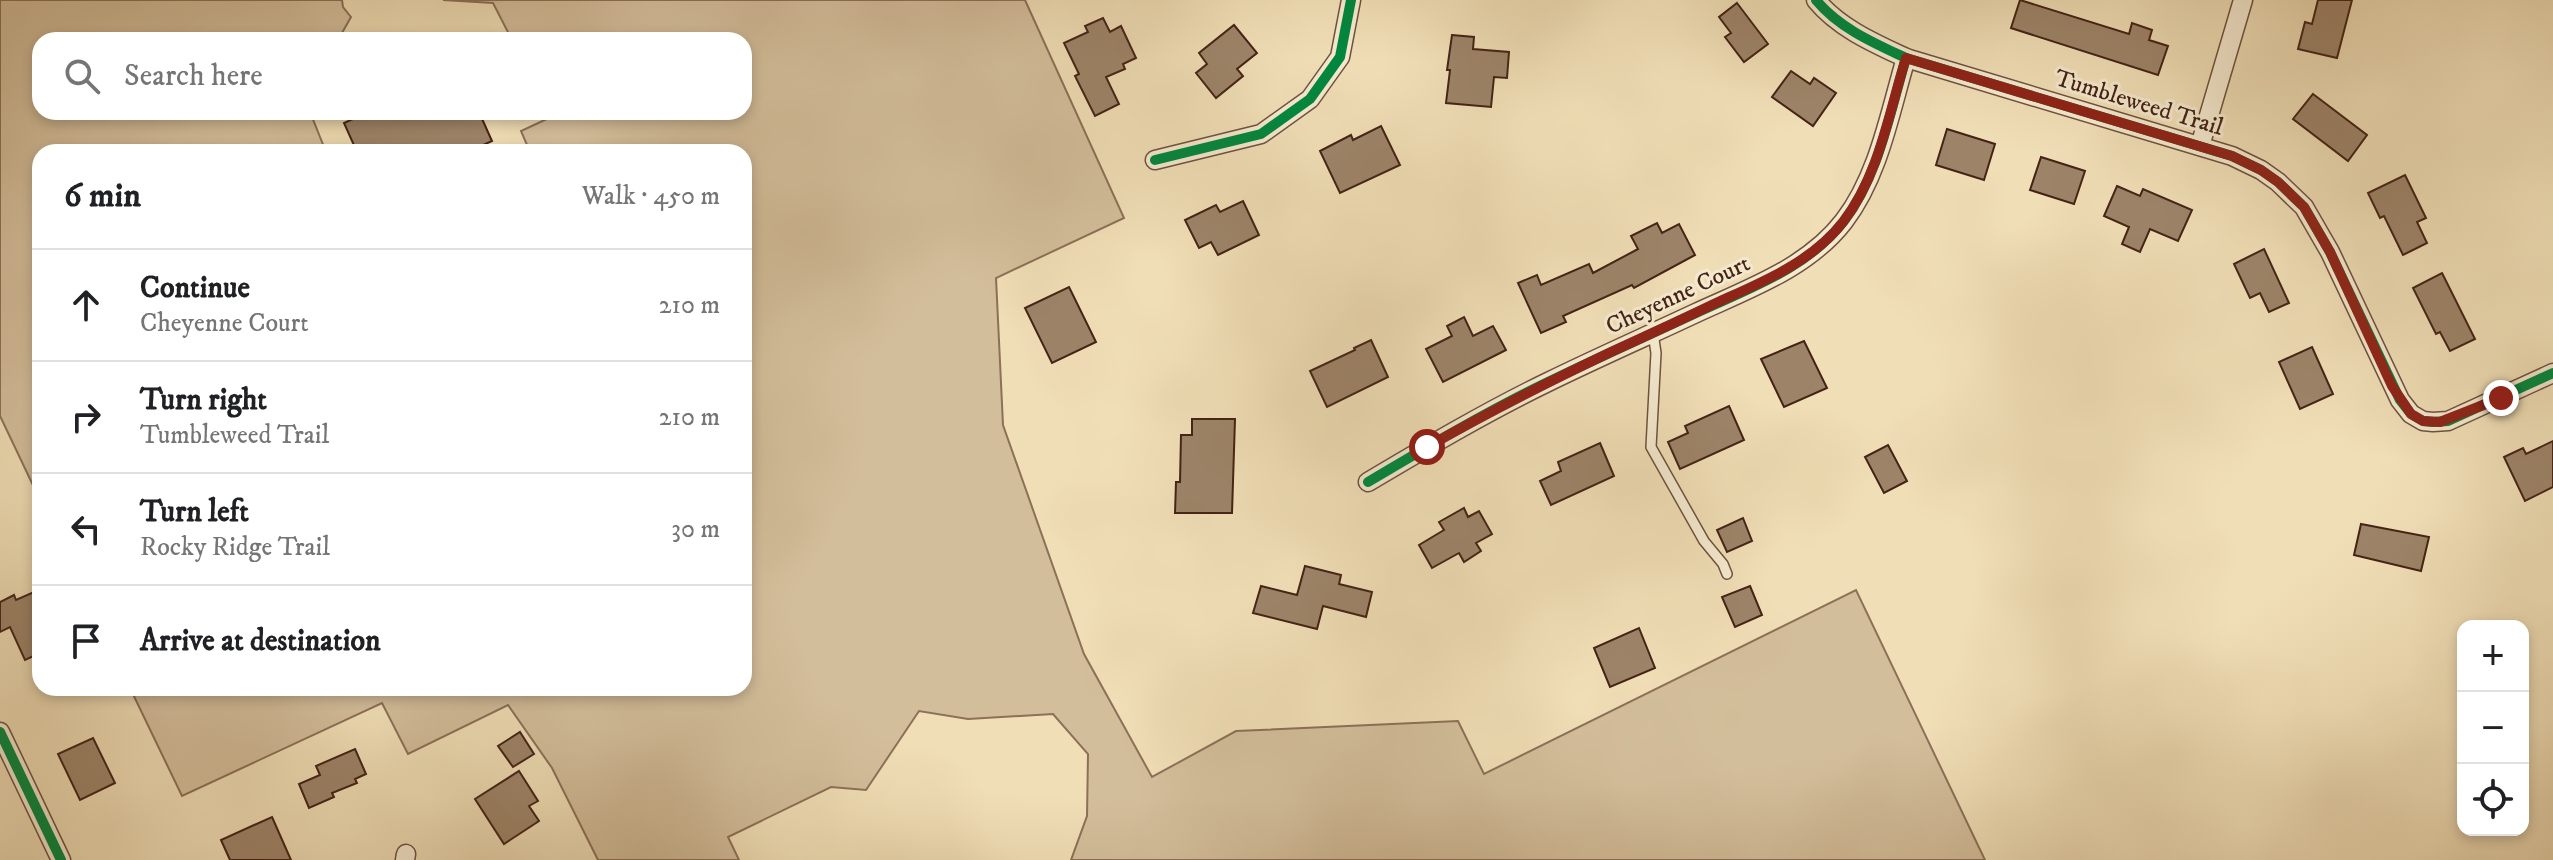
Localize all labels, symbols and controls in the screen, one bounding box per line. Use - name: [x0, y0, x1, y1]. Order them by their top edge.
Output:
- search box: [32, 32, 752, 120]
- icon: search: [60, 54, 104, 98]
- text: Search here: [124, 58, 263, 95]
- street label: Tumbleweed Trail: [2051, 63, 2228, 143]
- text: 6 min: [64, 175, 141, 217]
- text: Walk · 450 m: [582, 180, 720, 213]
- street label: Cheyenne Court: [1601, 248, 1755, 341]
- text: Continue: [140, 270, 250, 307]
- icon: ahead: [64, 283, 108, 327]
- text: 210 m: [659, 289, 720, 322]
- text: Cheyenne Court: [140, 307, 309, 340]
- route end: [2483, 380, 2519, 416]
- text: Turn right: [140, 382, 267, 419]
- icon: right: [64, 395, 108, 439]
- text: 210 m: [659, 401, 720, 434]
- text: Tumbleweed Trail: [140, 419, 329, 452]
- route start: [1409, 429, 1445, 465]
- text: Turn left: [140, 494, 249, 531]
- icon: left: [64, 507, 108, 551]
- text: 30 m: [671, 513, 720, 546]
- text: Rocky Ridge Trail: [140, 531, 330, 564]
- icon: arrive: [64, 619, 108, 663]
- map controls: [2457, 620, 2529, 836]
- button: +: [2457, 620, 2529, 692]
- text: Arrive at destination: [140, 623, 381, 660]
- button: −: [2457, 692, 2529, 764]
- button: locate: [2457, 764, 2529, 836]

